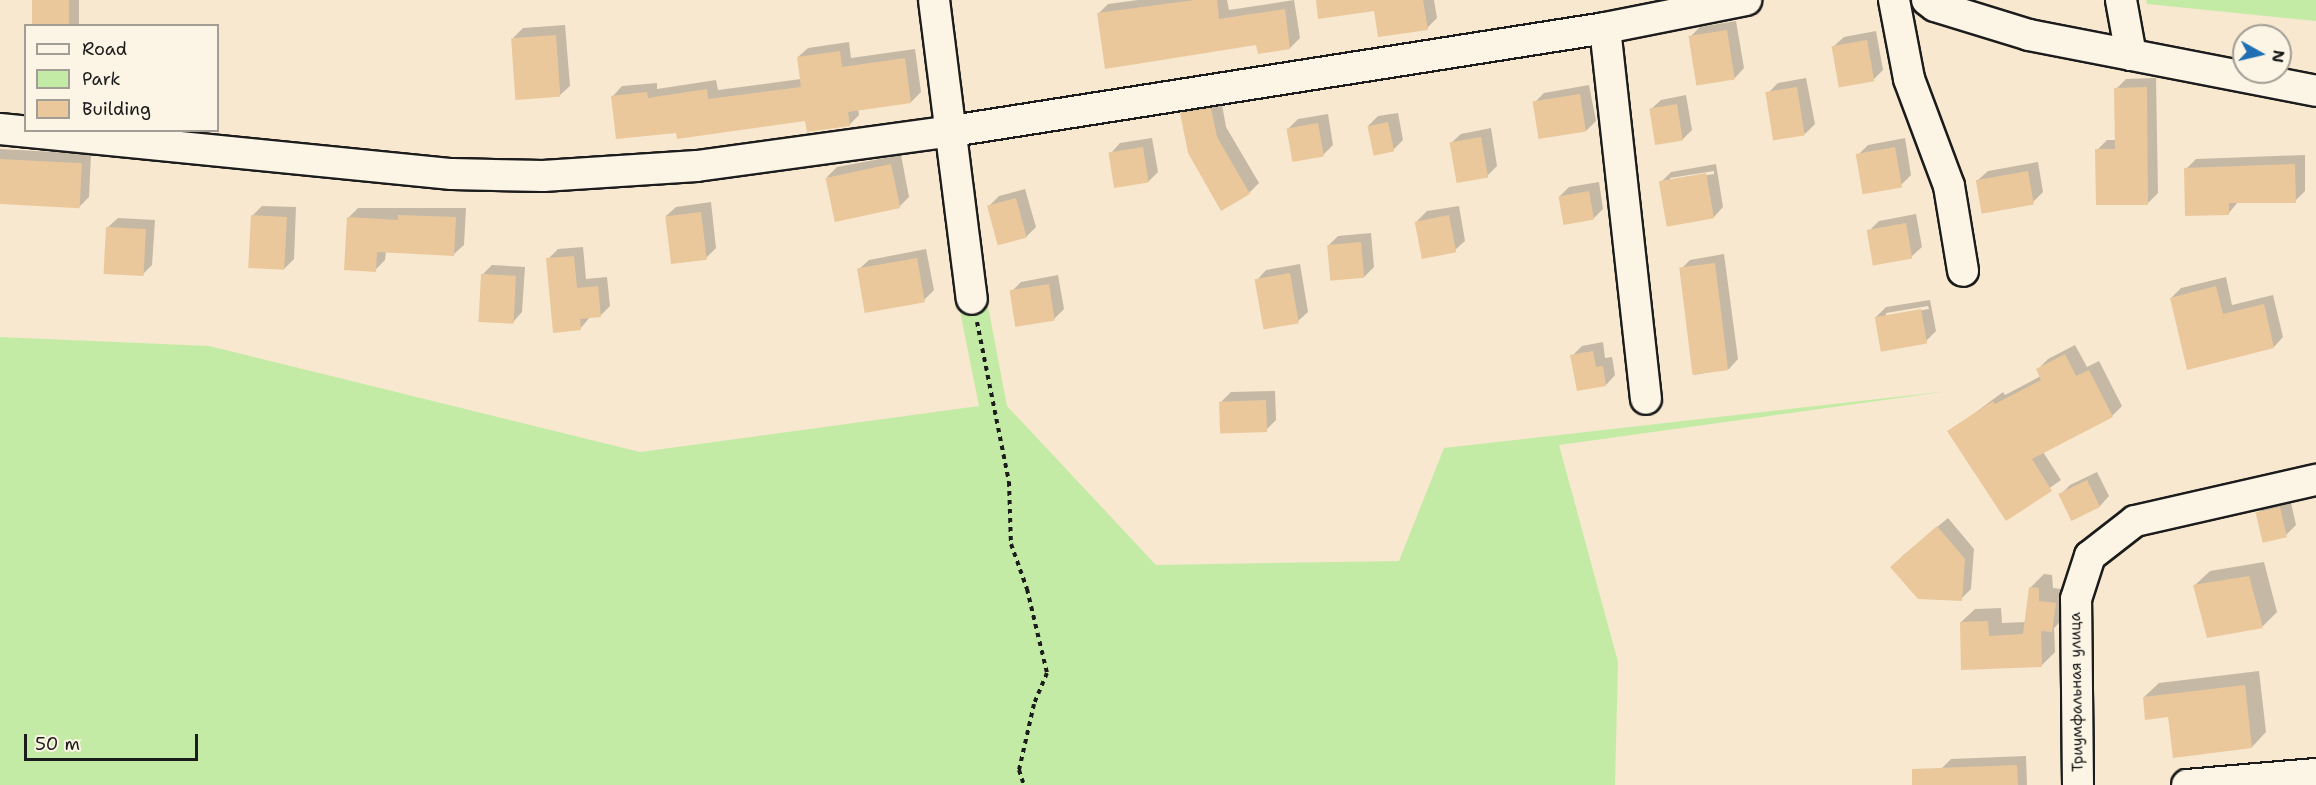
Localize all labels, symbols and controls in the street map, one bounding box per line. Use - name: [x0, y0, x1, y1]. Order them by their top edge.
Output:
- legend: [24, 24, 219, 132]
- north arrow: [2232, 24, 2292, 84]
- text: Road: [82, 37, 127, 61]
- text: N: [2267, 49, 2290, 64]
- text: Park: [82, 67, 121, 91]
- text: Building: [82, 97, 151, 121]
- street label: Триумфальная улица: [2067, 612, 2087, 772]
- scale bar: [27, 722, 201, 760]
- text: 50 m: [35, 732, 80, 756]

